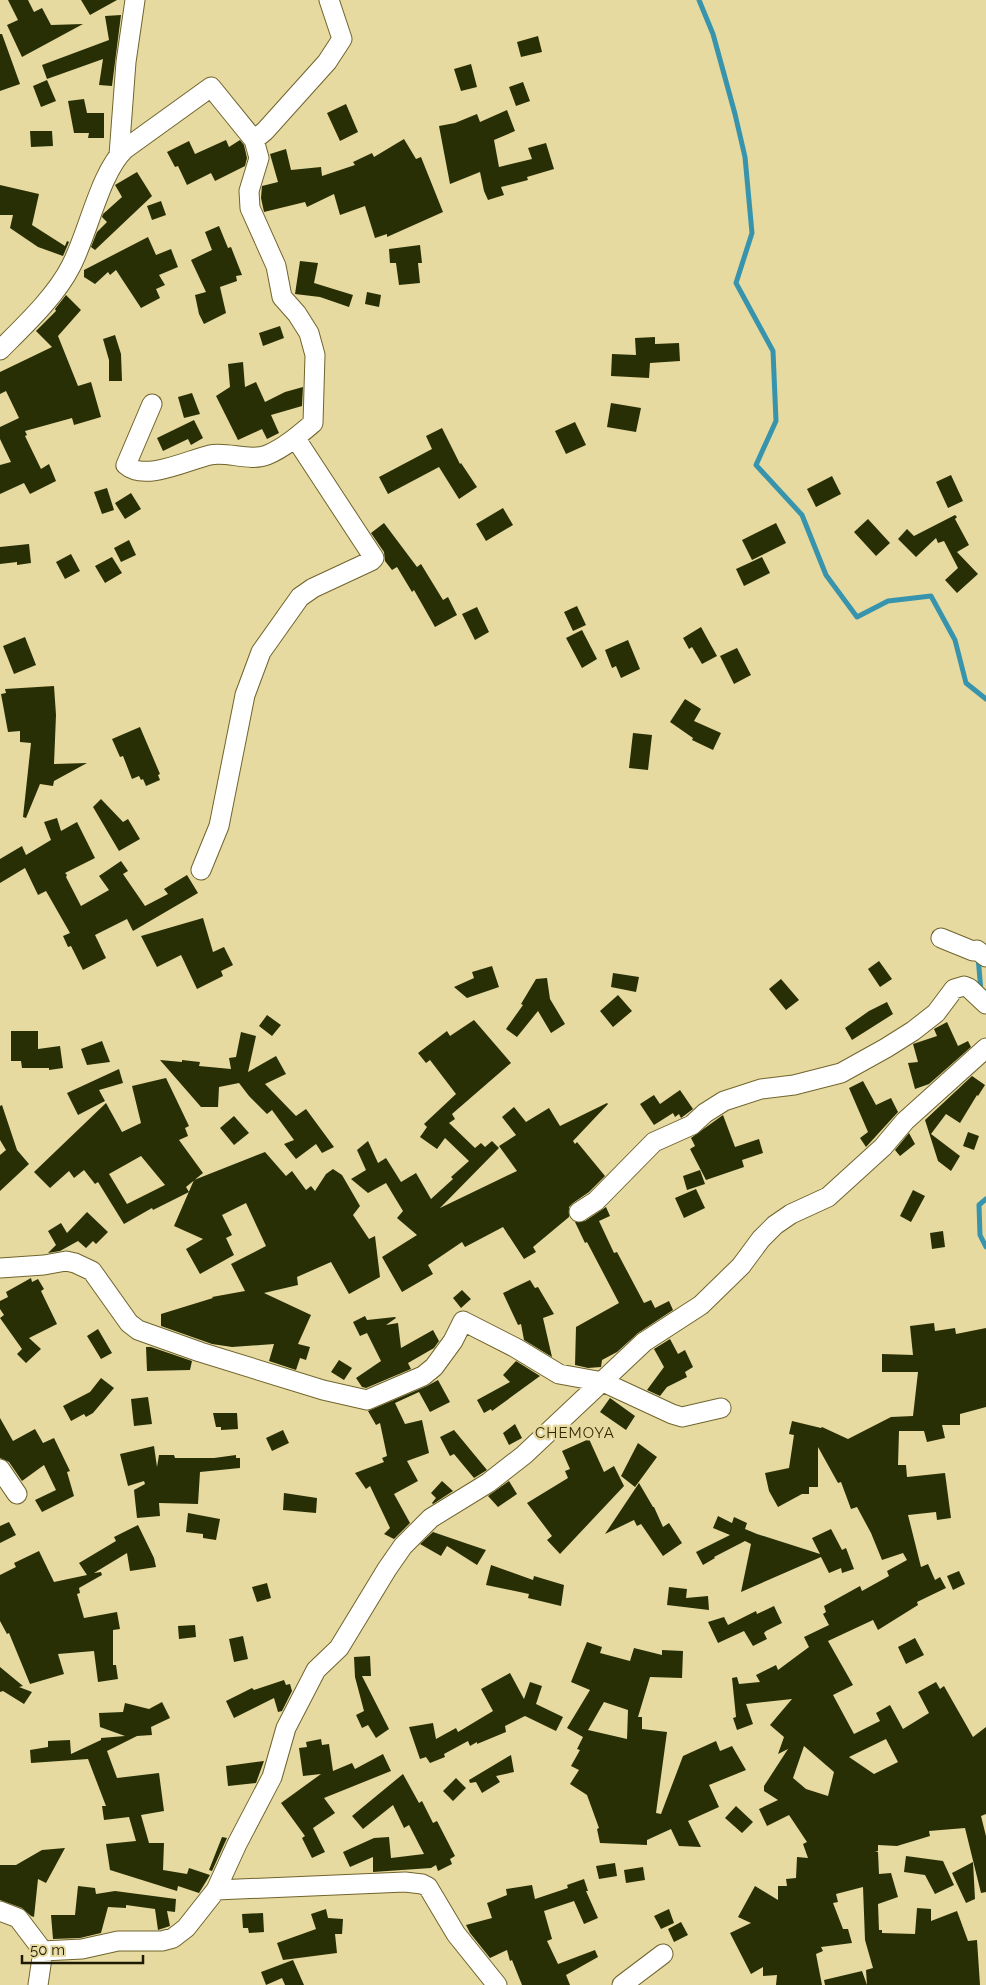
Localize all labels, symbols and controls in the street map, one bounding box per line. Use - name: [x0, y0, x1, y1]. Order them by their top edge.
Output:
- district label: CHEMOYA: [535, 1424, 615, 1442]
- scale bar: [22, 1932, 144, 1964]
- text: 50 m: [30, 1941, 65, 1959]

